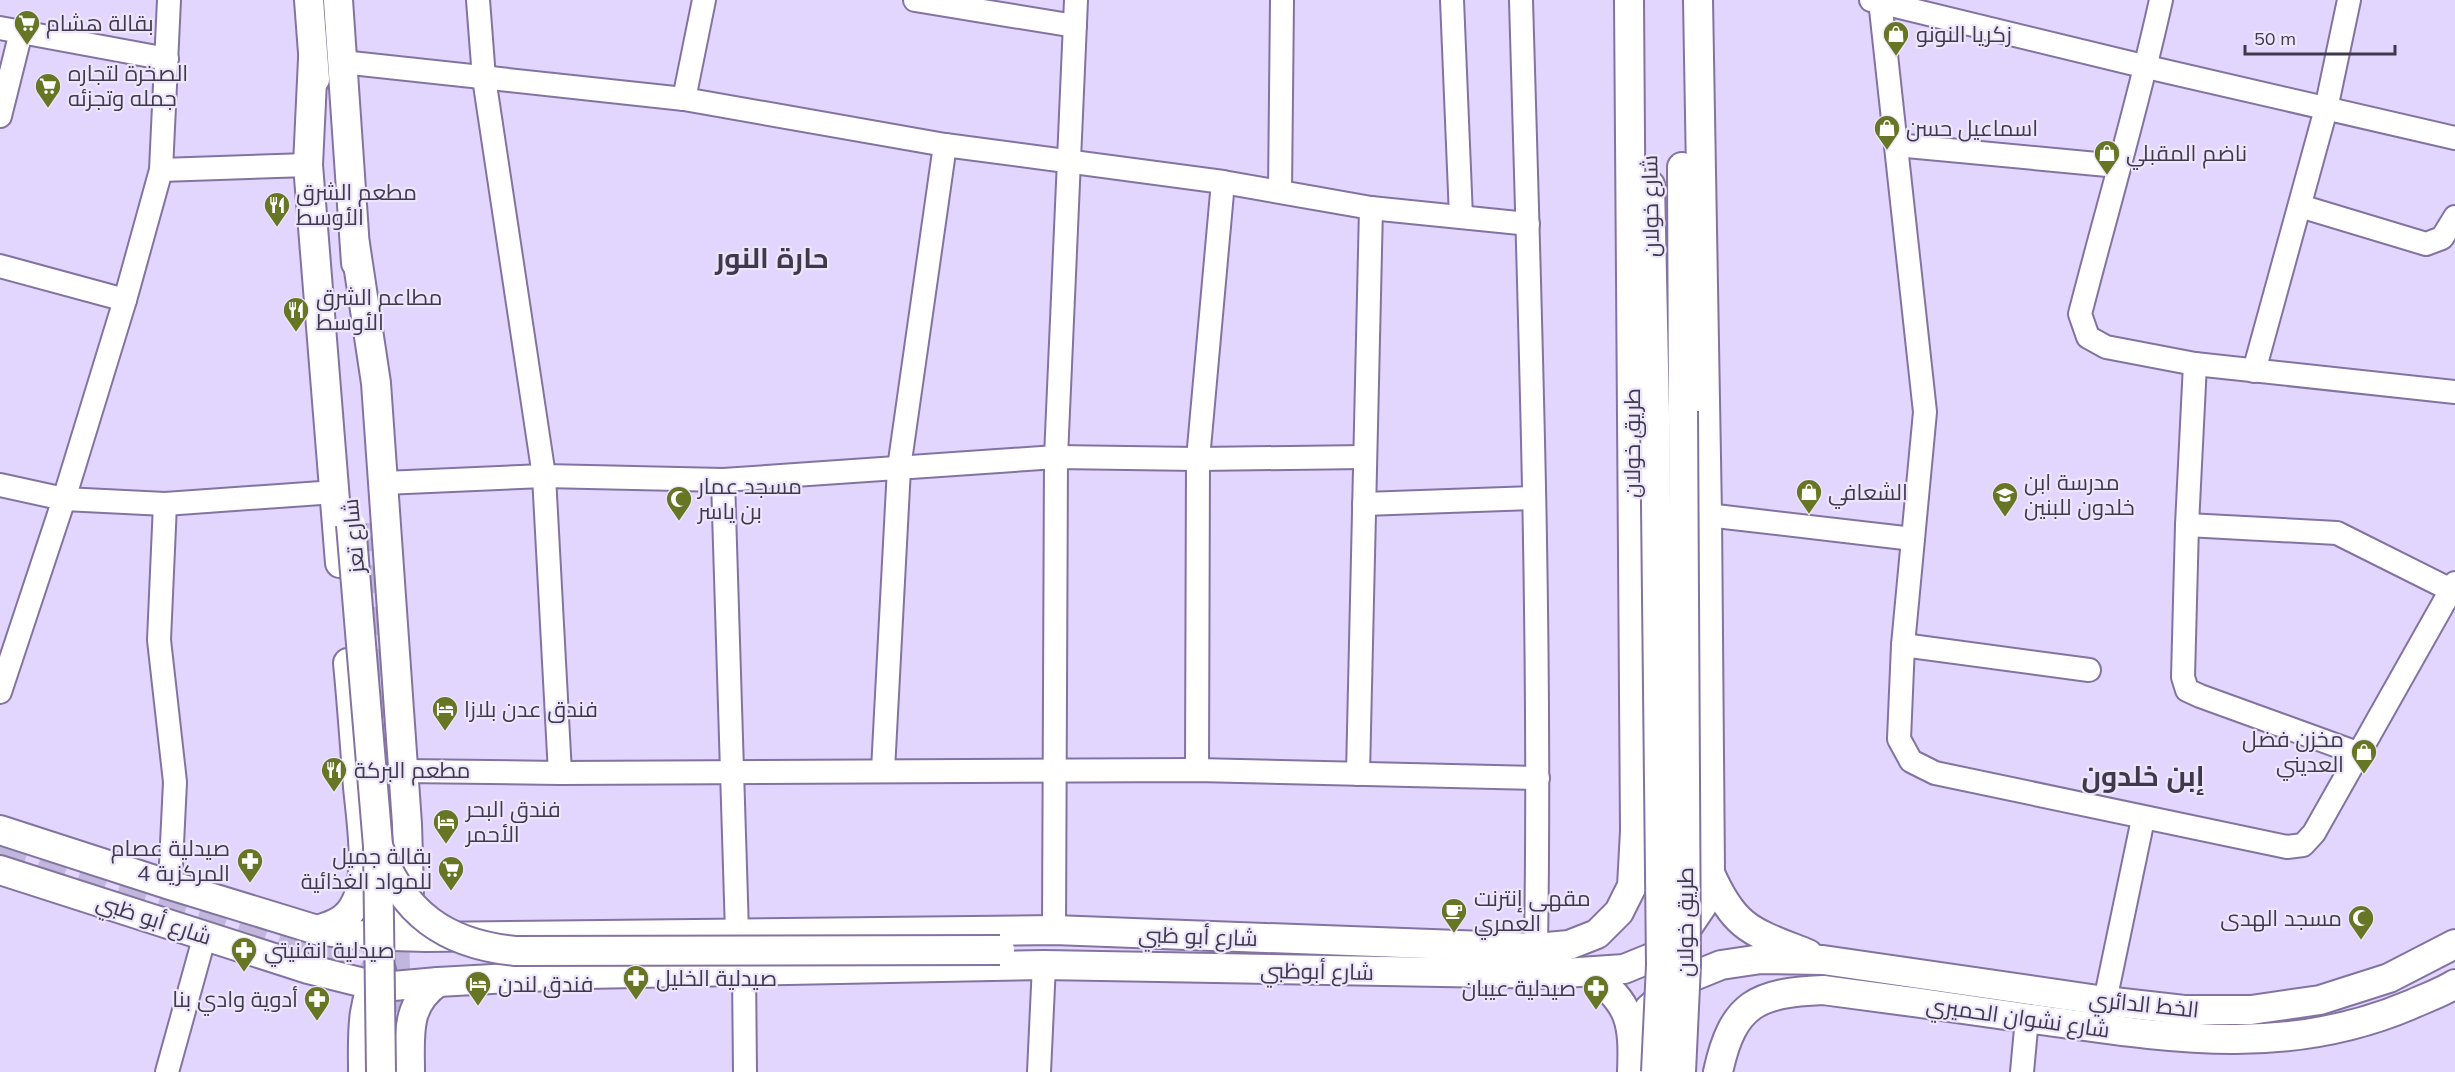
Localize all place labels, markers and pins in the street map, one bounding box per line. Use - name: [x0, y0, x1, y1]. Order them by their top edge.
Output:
- supermarket icon: بقالة هشام: [12, 8, 42, 46]
- place label: بقالة هشام: [46, 9, 154, 39]
- shop icon: زكريا النونو: [1881, 19, 1911, 57]
- place label: زكريا النونو: [1916, 20, 2012, 48]
- place label: الصخرة لتجاره جمله وتجزئه: [68, 59, 188, 112]
- supermarket icon: الصخرة لتجاره جمله وتجزئه: [33, 71, 63, 109]
- shop icon: اسماعيل حسن: [1872, 113, 1902, 151]
- place label: اسماعيل حسن: [1906, 114, 2038, 142]
- shop icon: ناضم المقبلي: [2092, 138, 2122, 176]
- place label: ناضم المقبلي: [2126, 139, 2247, 170]
- place label: مطعم الشرق الأوسط: [296, 178, 417, 231]
- restaurant icon: مطعم الشرق الأوسط: [262, 190, 292, 228]
- place label: مطاعم الشرق الأوسط: [316, 283, 442, 336]
- restaurant icon: مطاعم الشرق الأوسط: [281, 295, 311, 333]
- place label: مدرسة ابن خلدون للبنين: [2024, 468, 2135, 521]
- place label: مسجد عمار بن ياسر: [696, 472, 802, 525]
- shop icon: الشعافي: [1794, 477, 1824, 515]
- place label: الشعافي: [1828, 478, 1908, 509]
- school or university icon: مدرسة ابن خلدون للبنين: [1990, 480, 2020, 518]
- mosque icon: مسجد عمار بن ياسر: [664, 484, 694, 522]
- hotel icon: فندق عدن بلازا: [430, 694, 460, 732]
- place label: فندق عدن بلازا: [464, 695, 598, 723]
- place label: مخزن فضل العديني: [2242, 725, 2344, 781]
- shop icon: مخزن فضل العديني: [2349, 737, 2379, 775]
- restaurant icon: مطعم البركة: [319, 755, 349, 793]
- place label: مطعم البركة: [354, 756, 470, 786]
- place label: فندق البحر الأحمر: [464, 795, 561, 848]
- hotel icon: فندق البحر الأحمر: [431, 807, 461, 845]
- place label: صيدلية عصام المركزية 4: [111, 834, 230, 887]
- place label: بقالة جميل للمواد الغذائية: [301, 842, 432, 895]
- pharmacy icon: صيدلية عصام المركزية 4: [235, 846, 265, 884]
- supermarket icon: بقالة جميل للمواد الغذائية: [436, 854, 466, 892]
- place label: مقهى إنترنت العمري: [1474, 884, 1591, 940]
- cafe icon: مقهى إنترنت العمري: [1439, 896, 1469, 934]
- mosque icon: مسجد الهدى: [2346, 903, 2376, 941]
- place label: مسجد الهدى: [2220, 904, 2342, 932]
- pharmacy icon: صيدلية انفنيتي: [229, 935, 259, 973]
- place label: صيدلية انفنيتي: [264, 936, 394, 967]
- pharmacy icon: صيدلية الخليل: [621, 963, 651, 1001]
- place label: صيدلية الخليل: [656, 964, 777, 992]
- hotel icon: فندق لندن: [463, 969, 493, 1007]
- place label: فندق لندن: [498, 970, 593, 998]
- pharmacy icon: صيدلية عيبان: [1581, 973, 1611, 1011]
- place label: صيدلية عيبان: [1462, 974, 1576, 1002]
- pharmacy icon: أدوية وادي بنا: [302, 984, 332, 1022]
- place label: أدوية وادي بنا: [172, 985, 298, 1016]

